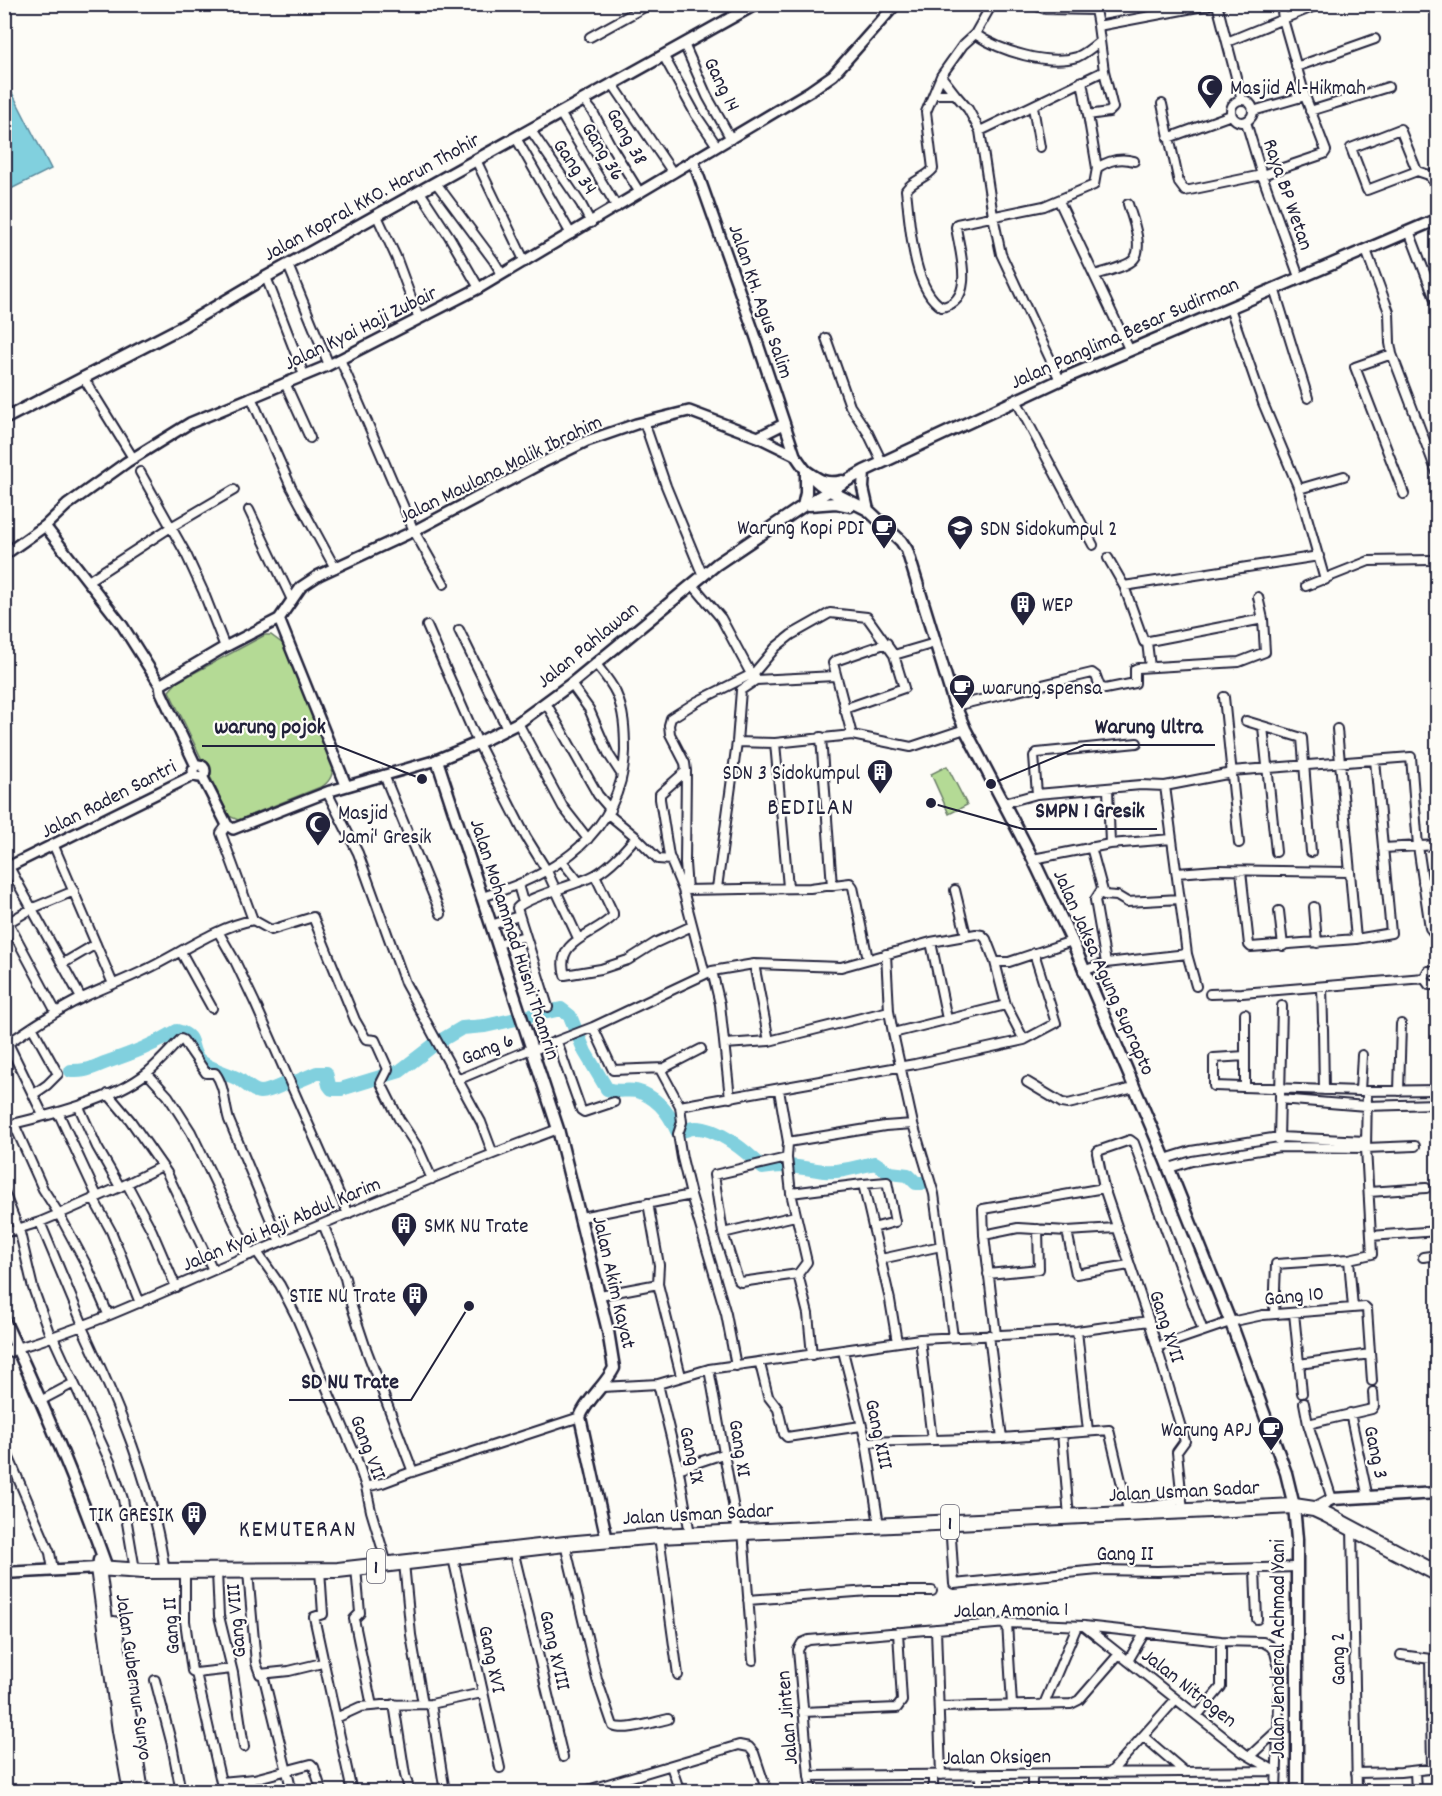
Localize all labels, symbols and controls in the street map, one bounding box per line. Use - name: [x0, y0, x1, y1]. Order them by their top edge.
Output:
- street label: Gang 14: [694, 53, 746, 118]
- mosque icon: Masjid Al-Hikmah: [1195, 72, 1225, 110]
- place label: Masjid Al-Hikmah: [1230, 75, 1366, 105]
- street label: Gang 38: [597, 103, 654, 172]
- street label: Gang 36: [572, 117, 631, 188]
- street label: Jalan Kopral KKO. Harun Thohir: [259, 126, 486, 271]
- street label: Gang 34: [544, 134, 603, 202]
- street label: Raya BP Wetan: [1253, 135, 1319, 255]
- street label: Jalan KH. Agus Salim: [719, 221, 800, 383]
- street label: Jalan Panglima Besar Sudirman: [1006, 271, 1244, 399]
- street label: Jalan Kyai Haji Zubair: [280, 279, 443, 380]
- street label: Jalan Maulana Malik Ibrahim: [395, 408, 608, 533]
- cafe icon: Warung Kopi PDI: [869, 512, 899, 550]
- school or university icon: SDN Sidokumpul 2: [945, 513, 975, 551]
- place label: Warung Kopi PDI: [737, 515, 864, 545]
- place label: SDN Sidokumpul 2: [980, 516, 1117, 546]
- building icon: WEP: [1008, 589, 1038, 627]
- place label: WEP: [1042, 592, 1073, 622]
- street label: Jalan Pahlawan: [531, 596, 646, 697]
- cafe icon: warung spensa: [947, 672, 977, 710]
- place label: warung spensa: [982, 675, 1103, 705]
- callout: Warung Ultra: [1084, 705, 1215, 745]
- callout: warung pojok: [202, 706, 338, 746]
- text: warung pojok: [214, 713, 326, 744]
- text: Warung Ultra: [1095, 713, 1204, 744]
- street label: Jalan Raden Santri: [36, 753, 183, 848]
- building icon: SDN 3 Sidokumpul: [865, 757, 895, 795]
- place label: SDN 3 Sidokumpul: [722, 760, 860, 790]
- callout: SMPN 1 Gresik: [1023, 789, 1157, 829]
- district label: BEDILAN: [767, 792, 855, 826]
- text: SMPN 1 Gresik: [1035, 797, 1145, 828]
- place label: Masjid Jami' Gresik: [338, 800, 432, 854]
- mosque icon: Masjid Jami' Gresik: [303, 809, 333, 847]
- street label: Jalan Mohammad Husni Thamrin: [460, 815, 566, 1064]
- street label: Jalan Jaksa Agung Suprapto: [1043, 866, 1161, 1081]
- street label: Gang 6: [457, 1027, 519, 1075]
- street label: Jalan Kyai Haji Abdul Karim: [178, 1170, 386, 1281]
- building icon: SMK NU Trate: [389, 1210, 419, 1248]
- place label: SMK NU Trate: [424, 1213, 528, 1243]
- street label: Jalan Akim Kayat: [582, 1213, 642, 1352]
- building icon: STIE NU Trate: [400, 1280, 430, 1318]
- street label: Gang 10: [1263, 1280, 1326, 1316]
- place label: STIE NU Trate: [289, 1283, 396, 1313]
- street label: Gang XVII: [1139, 1287, 1191, 1368]
- callout: SD NU Trate: [289, 1360, 411, 1400]
- text: SD NU Trate: [301, 1368, 399, 1399]
- street label: Gang XIII: [855, 1397, 899, 1473]
- street label: Gang VII: [340, 1411, 392, 1485]
- cafe icon: Warung APJ: [1256, 1414, 1286, 1452]
- street label: Gang XI: [719, 1417, 757, 1480]
- place label: Warung APJ: [1161, 1417, 1252, 1447]
- street label: Gang 3: [1354, 1423, 1394, 1482]
- street label: Gang IX: [669, 1424, 711, 1487]
- street label: Jalan Usman Sadar: [1108, 1474, 1261, 1512]
- street label: Jalan Usman Sadar: [622, 1497, 775, 1535]
- building icon: TIK GRESIK: [179, 1499, 209, 1537]
- place label: TIK GRESIK: [89, 1502, 174, 1532]
- road number: 1: [941, 1505, 959, 1539]
- district label: KEMUTERAN: [239, 1514, 357, 1548]
- street label: Jalan Jenderal Achmad Yani: [1265, 1539, 1295, 1759]
- street label: Gang II: [1096, 1541, 1154, 1571]
- road number: 1: [367, 1549, 385, 1583]
- street label: Gang VIII: [220, 1582, 256, 1659]
- street label: Jalan Gubernur Suryo: [105, 1592, 159, 1763]
- street label: Gang II: [156, 1596, 190, 1655]
- street label: Jalan Amonia 1: [953, 1596, 1069, 1628]
- street label: Gang XVIII: [529, 1608, 577, 1694]
- street label: Gang XVI: [468, 1623, 512, 1697]
- street label: Gang 2: [1325, 1632, 1355, 1686]
- street label: Jalan Nitrogen: [1134, 1642, 1242, 1736]
- street label: Jalan Jinten: [770, 1669, 808, 1766]
- street label: Jalan Oksigen: [943, 1743, 1051, 1775]

